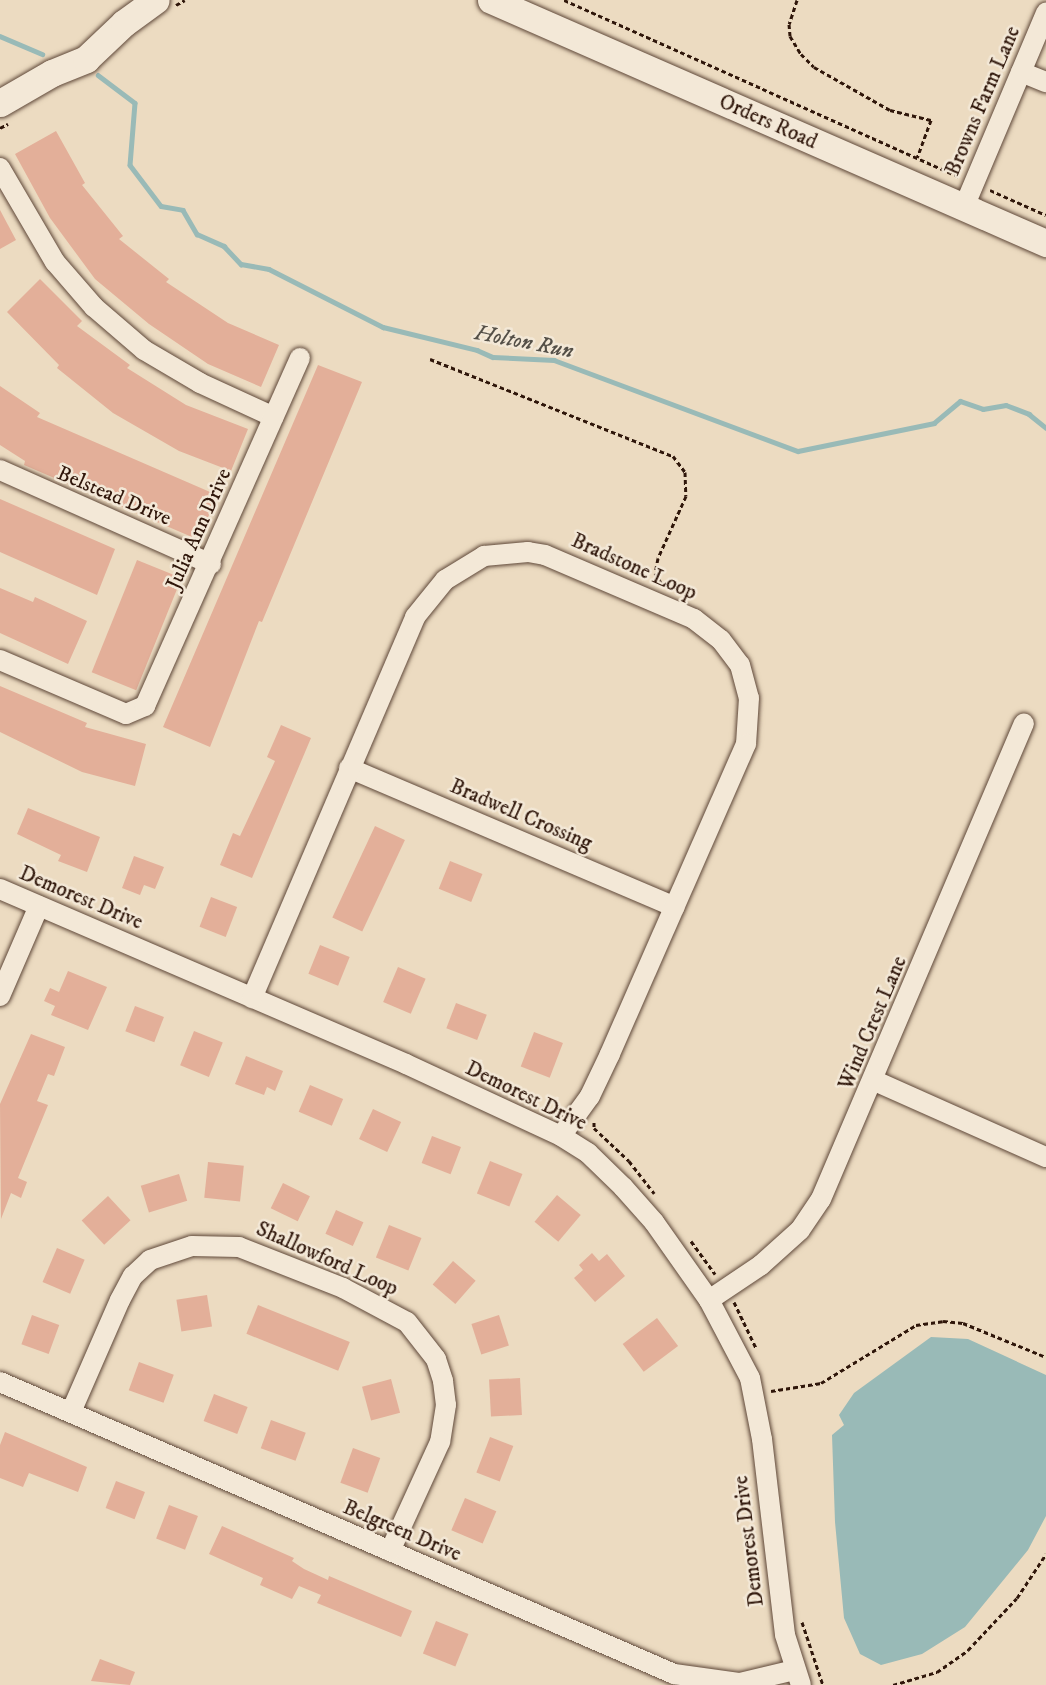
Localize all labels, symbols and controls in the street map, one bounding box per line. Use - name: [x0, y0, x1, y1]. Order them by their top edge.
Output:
- street label: Browns Farm Lane: [940, 22, 1026, 180]
- street label: Orders Road: [715, 89, 821, 155]
- water label: Holton Run: [472, 319, 576, 365]
- street label: Belstead Drive: [53, 461, 175, 531]
- street label: Julia Ann Drive: [161, 465, 237, 593]
- street label: Bradstone Loop: [567, 528, 701, 606]
- street label: Bradwell Crossing: [446, 774, 596, 856]
- street label: Demorest Drive: [15, 861, 147, 935]
- street label: Wind Crest Lane: [834, 952, 912, 1094]
- street label: Demorest Drive: [461, 1056, 591, 1136]
- street label: Shallowford Loop: [252, 1216, 402, 1302]
- street label: Demorest Drive: [728, 1474, 770, 1608]
- street label: Belgreen Drive: [339, 1495, 465, 1567]

